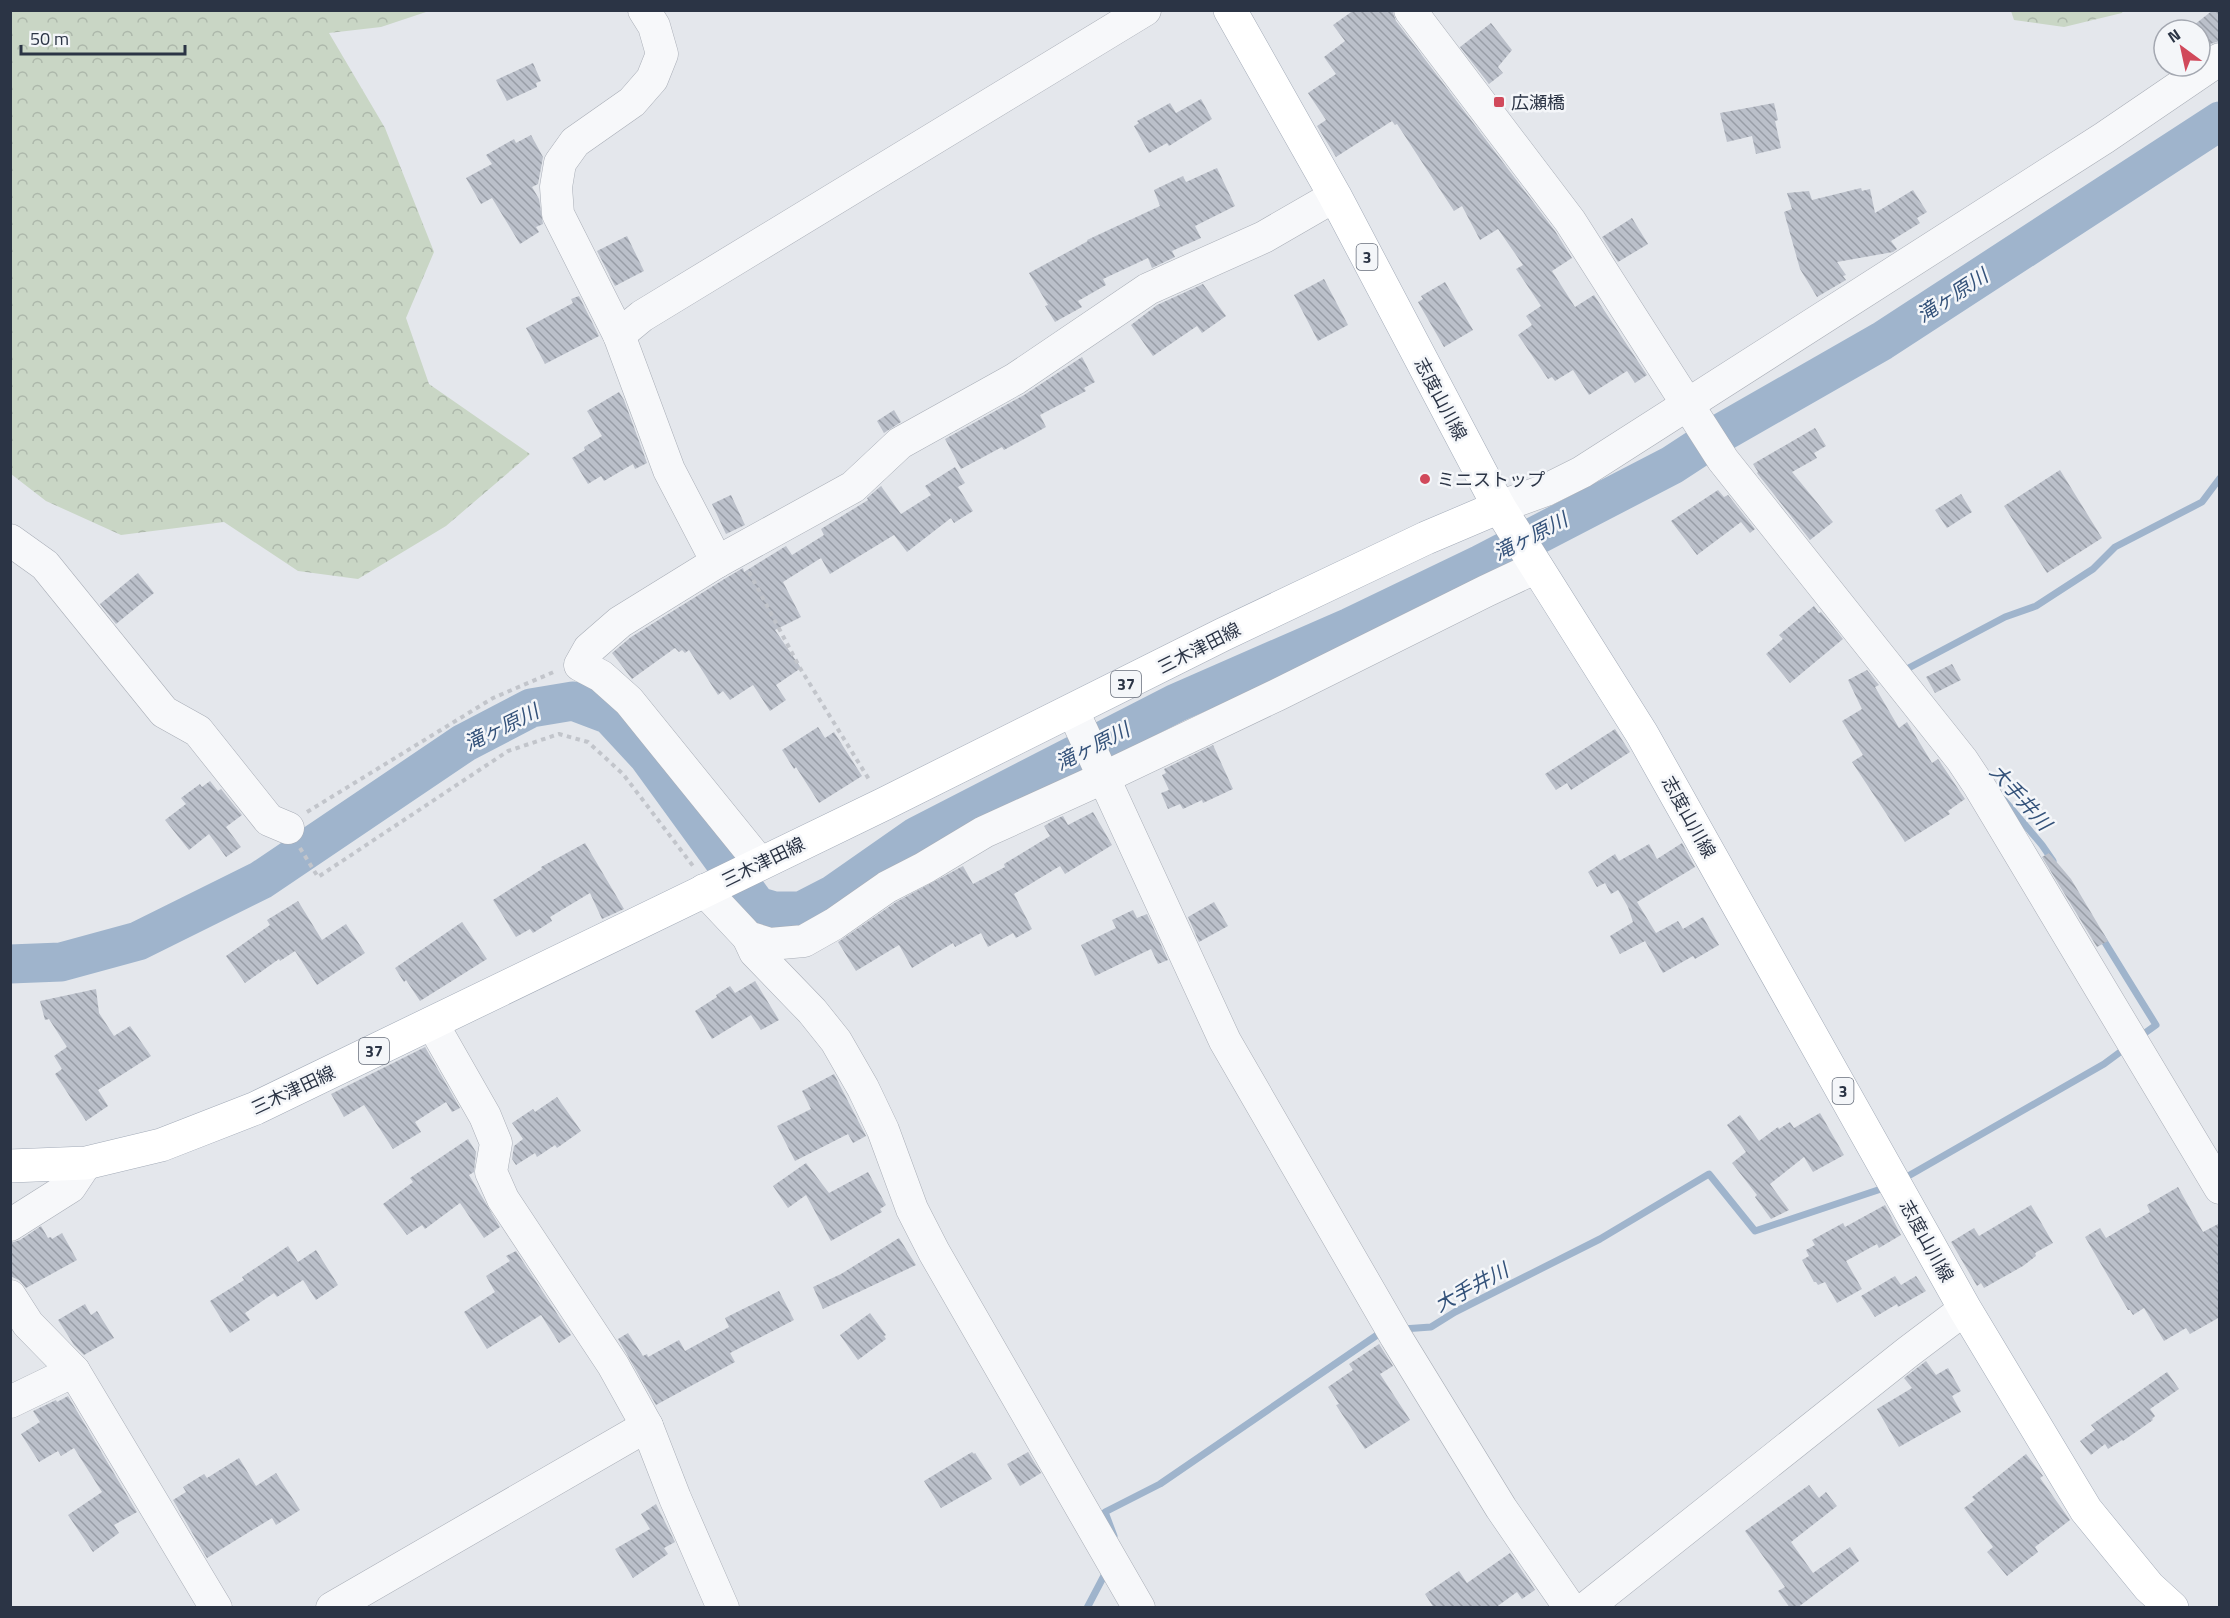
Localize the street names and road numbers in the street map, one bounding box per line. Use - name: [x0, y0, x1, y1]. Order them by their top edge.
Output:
- road number: 3: [1356, 244, 1378, 270]
- street label: 志度山川線: [1408, 353, 1474, 445]
- street label: 三木津田線: [1153, 616, 1245, 680]
- road number: 37: [1111, 671, 1141, 697]
- street label: 志度山川線: [1655, 771, 1723, 863]
- street label: 三木津田線: [717, 830, 809, 894]
- road number: 37: [359, 1038, 389, 1064]
- street label: 三木津田線: [247, 1059, 339, 1121]
- road number: 3: [1832, 1078, 1854, 1104]
- street label: 志度山川線: [1893, 1195, 1961, 1287]

